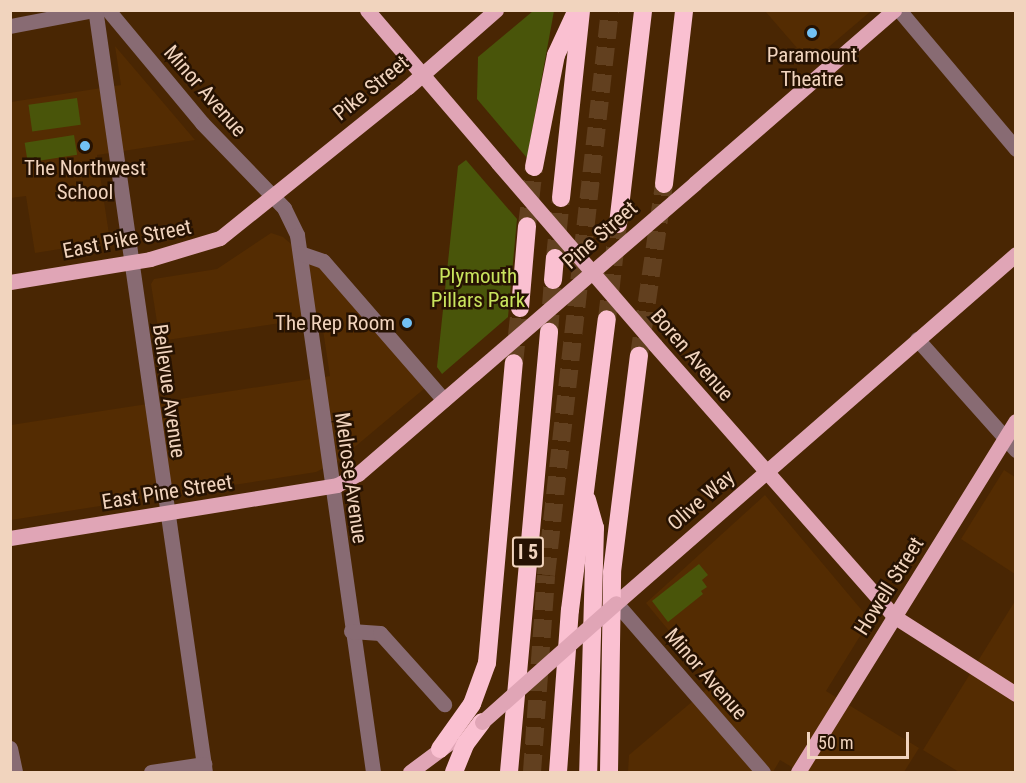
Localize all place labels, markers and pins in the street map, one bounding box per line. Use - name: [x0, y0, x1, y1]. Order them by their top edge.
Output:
- marker: Paramount Theatre: [805, 26, 819, 40]
- place label: Paramount Theatre: [767, 42, 857, 92]
- marker: The Northwest School: [78, 139, 92, 153]
- place label: The Northwest School: [24, 155, 146, 205]
- place label: The Rep Room: [275, 310, 395, 336]
- marker: The Rep Room: [400, 316, 414, 330]

